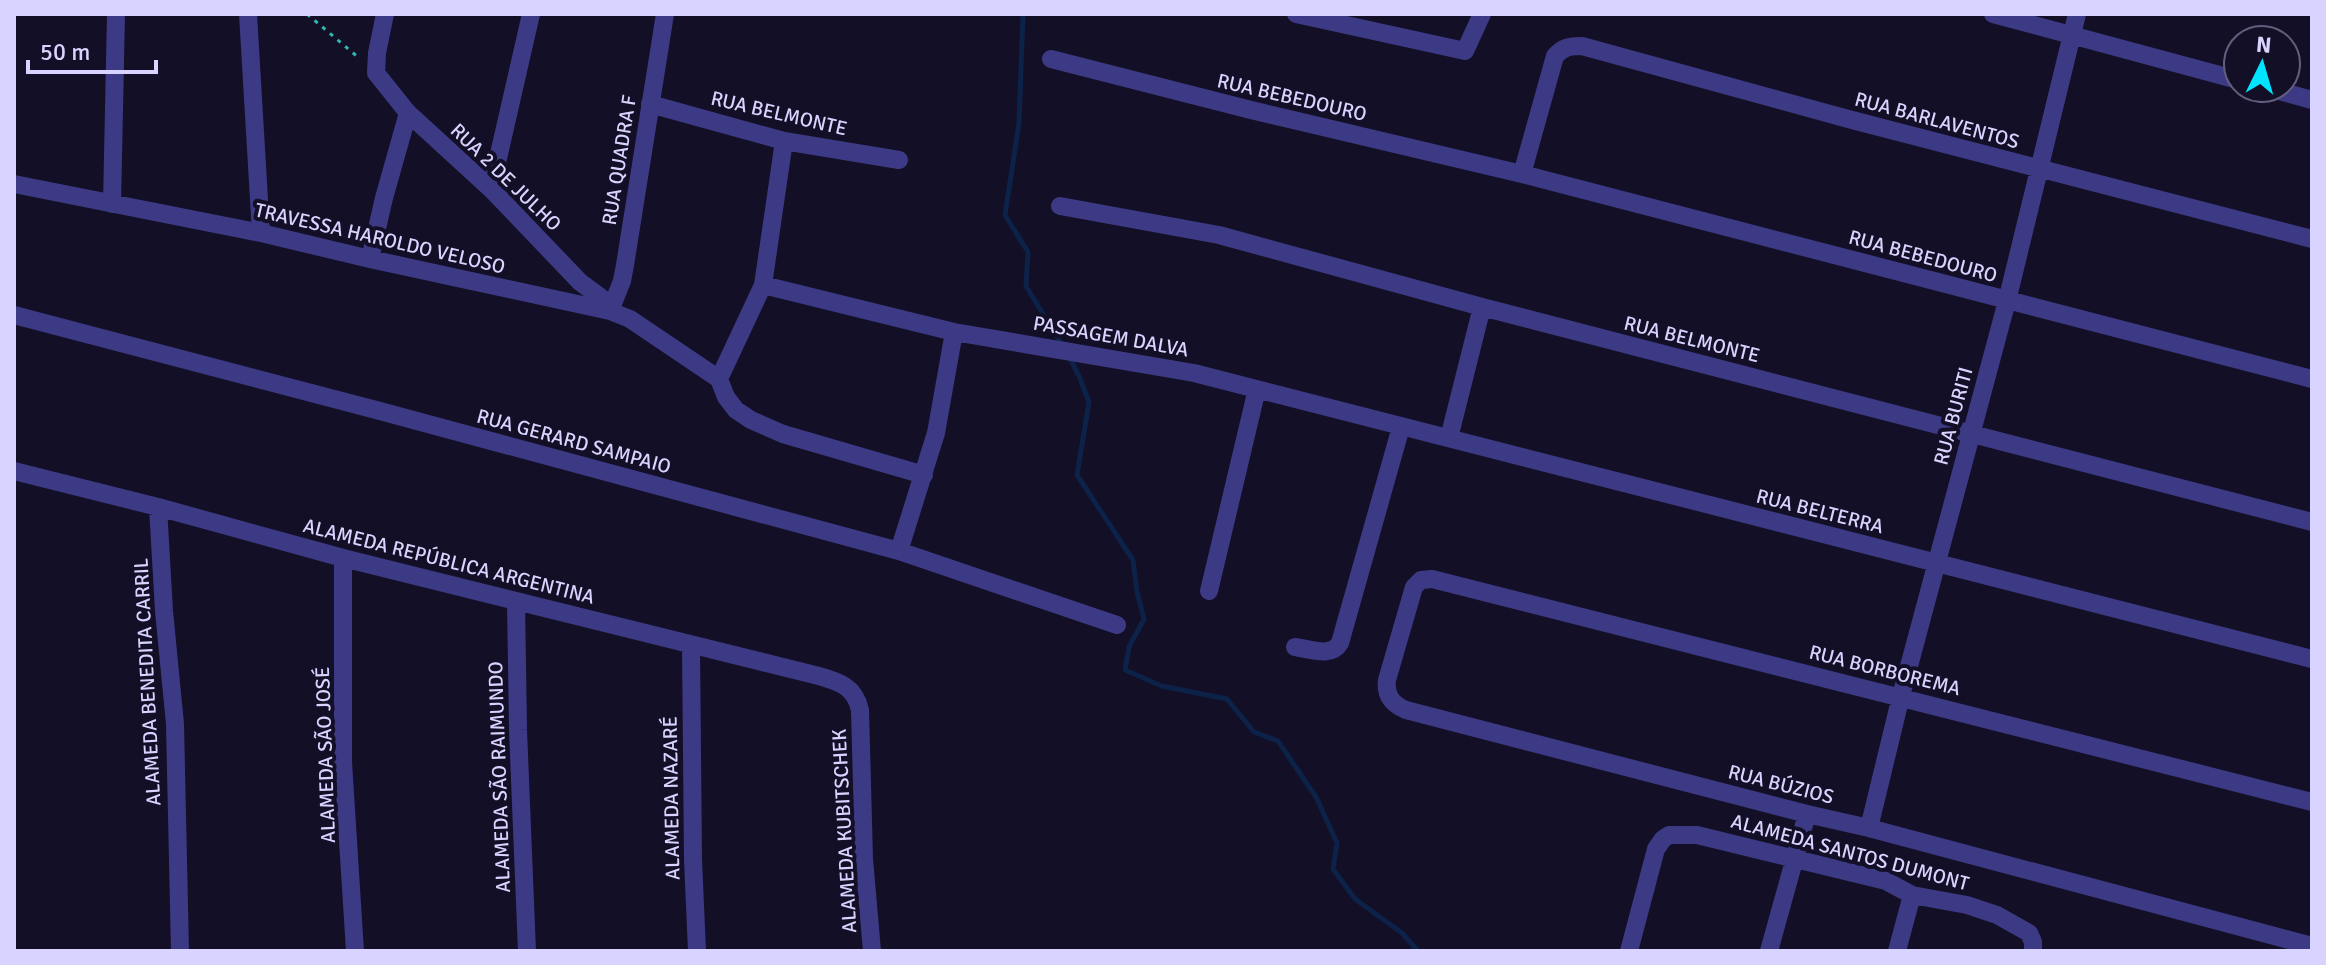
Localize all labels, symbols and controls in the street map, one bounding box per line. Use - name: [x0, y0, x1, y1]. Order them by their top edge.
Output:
- scale bar: [28, 24, 156, 74]
- north arrow: [2222, 24, 2302, 104]
- text: N: [2255, 30, 2273, 59]
- text: 50 m: [40, 37, 90, 67]
- street label: RUA BEBEDOURO: [1215, 68, 1369, 127]
- street label: RUA BELMONTE: [708, 86, 849, 141]
- street label: RUA BARLAVENTOS: [1852, 87, 2022, 154]
- street label: RUA QUADRA F: [597, 93, 642, 227]
- street label: RUA 2 DE JULHO: [445, 118, 566, 237]
- street label: TRAVESSA HAROLDO VELOSO: [252, 197, 507, 279]
- street label: RUA BEBEDOURO: [1846, 225, 2000, 288]
- street label: PASSAGEM DALVA: [1031, 311, 1191, 362]
- street label: RUA BELMONTE: [1621, 311, 1762, 368]
- street label: RUA BURITI: [1928, 364, 1979, 468]
- street label: RUA GERARD SAMPAIO: [474, 404, 674, 479]
- street label: RUA BELTERRA: [1754, 484, 1886, 539]
- street label: ALAMEDA REPÚBLICA ARGENTINA: [300, 513, 597, 610]
- street label: ALAMEDA BENEDITA CARRIL: [129, 557, 166, 807]
- street label: RUA BORBOREMA: [1806, 640, 1963, 701]
- street label: ALAMEDA SÃO RAIMUNDO: [483, 661, 516, 893]
- street label: ALAMEDA SÃO JOSÉ: [310, 666, 341, 844]
- street label: ALAMEDA NAZARÉ: [658, 716, 685, 880]
- street label: ALAMEDA KUBITSCHEK: [827, 728, 862, 934]
- street label: RUA BÚZIOS: [1726, 759, 1836, 810]
- street label: ALAMEDA SANTOS DUMONT: [1728, 809, 1972, 896]

